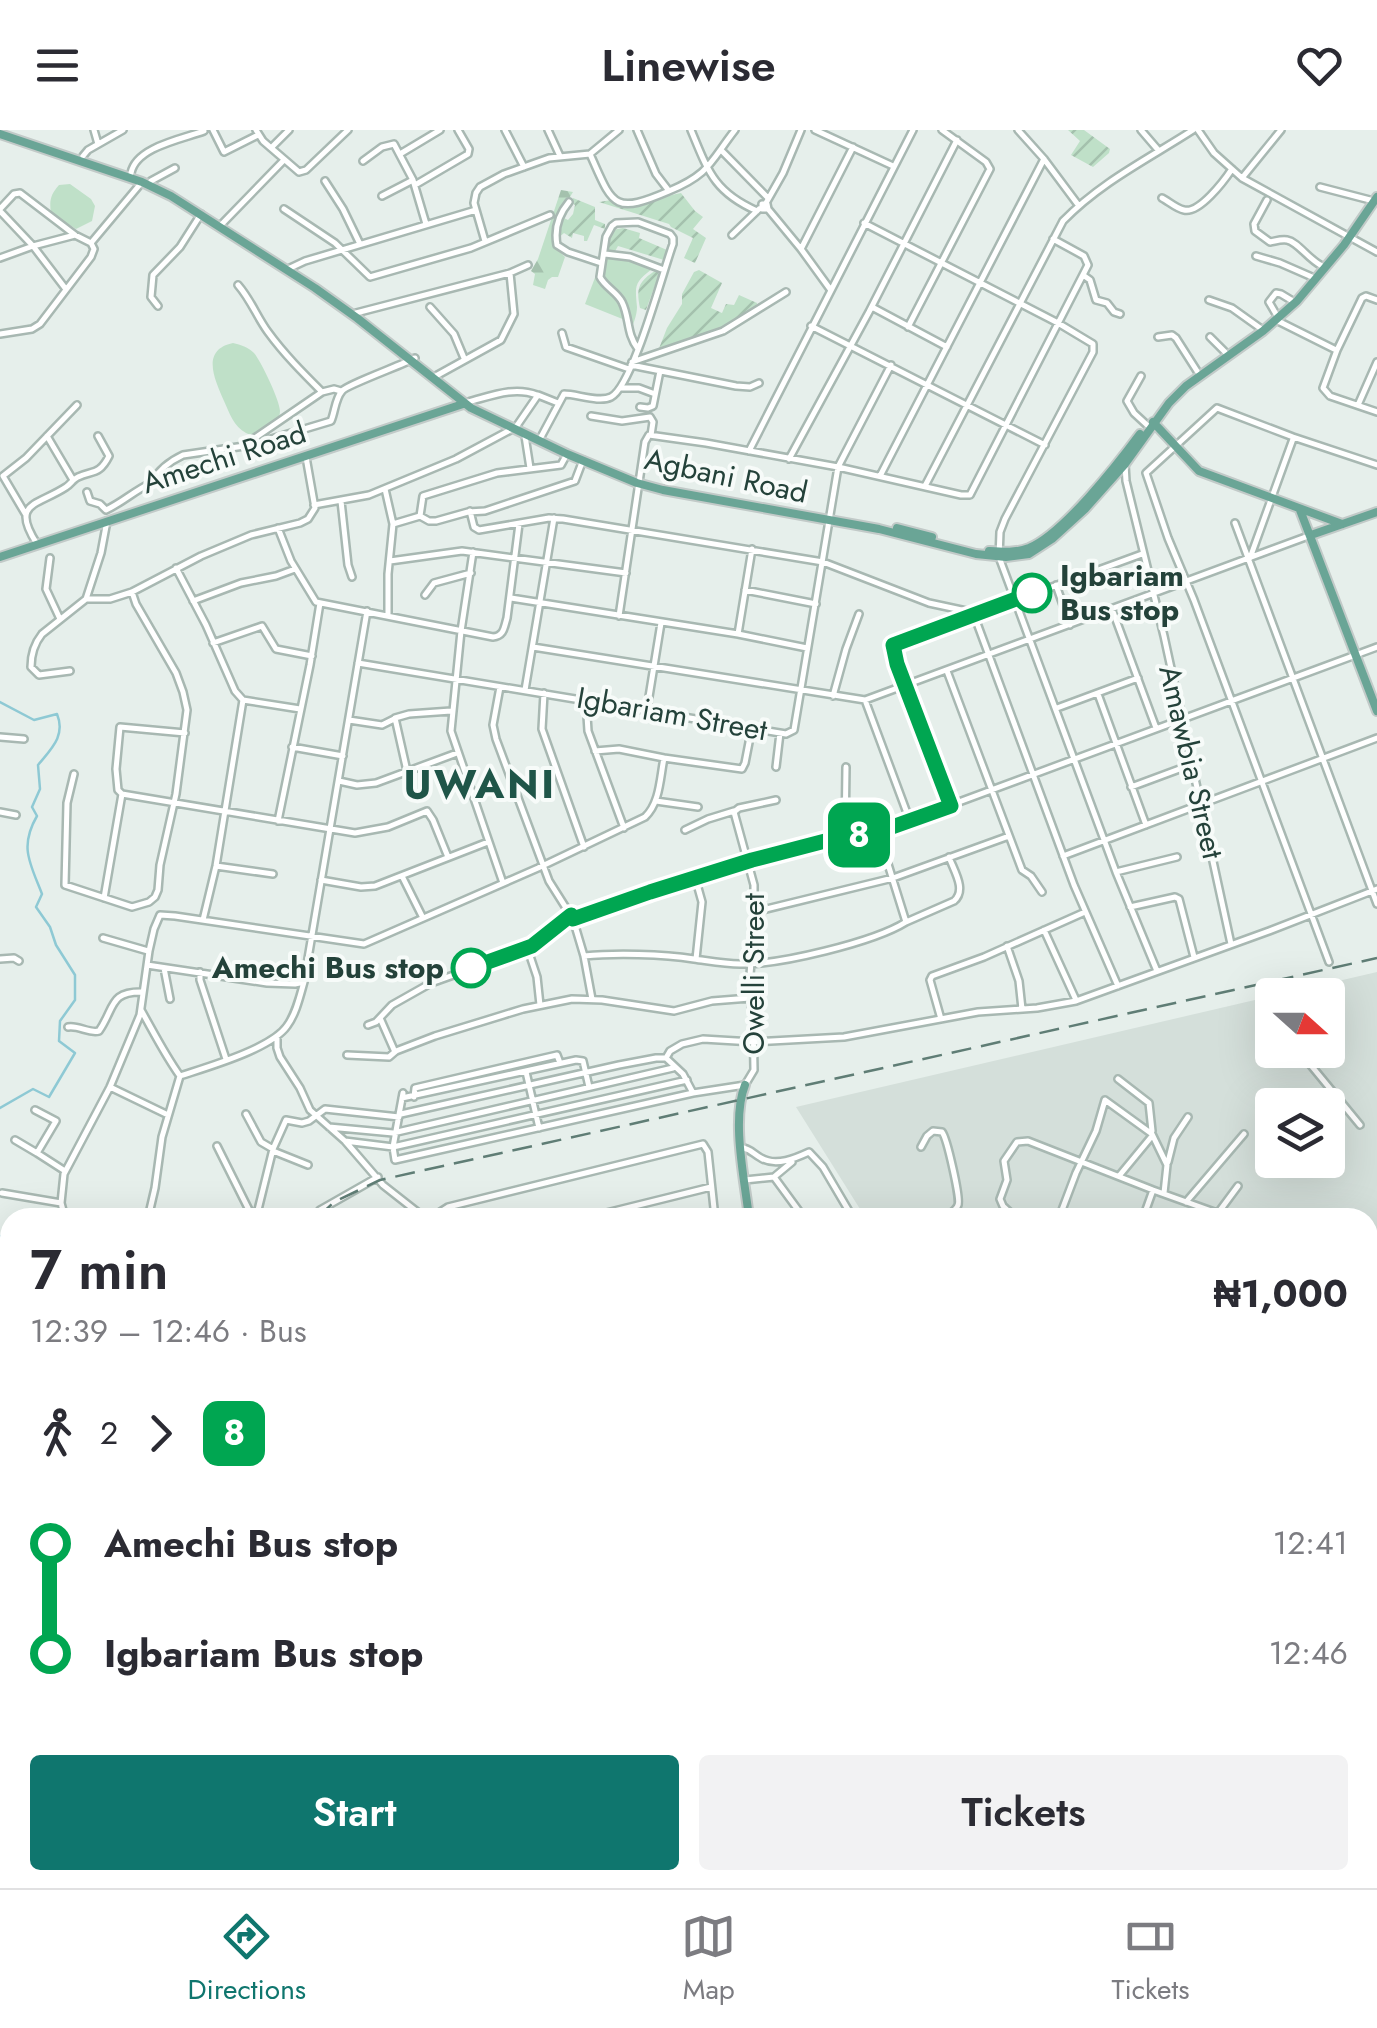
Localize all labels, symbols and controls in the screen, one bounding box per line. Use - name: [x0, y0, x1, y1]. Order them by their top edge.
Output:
- text: Linewise: [601, 33, 776, 98]
- icon: menu: [30, 38, 85, 93]
- icon: heart: [1292, 38, 1347, 93]
- street label: Amechi Road: [136, 411, 311, 504]
- street label: Agbani Road: [641, 437, 812, 514]
- place label: Igbariam Bus stop: [1060, 554, 1184, 631]
- marker: Igbariam Bus stop: [1013, 574, 1051, 612]
- street label: Amawbia Street: [1148, 661, 1235, 864]
- street label: Igbariam Street: [574, 676, 771, 752]
- district label: UWANI: [403, 755, 557, 813]
- line badge: 8: [826, 802, 892, 868]
- text: 8: [848, 810, 870, 860]
- street label: Owelli Street: [732, 892, 775, 1055]
- place label: Amechi Bus stop: [211, 946, 444, 989]
- marker: Amechi Bus stop: [452, 949, 490, 987]
- north arrow: [1255, 978, 1345, 1068]
- map controls: [1255, 978, 1345, 1178]
- button: layers: [1255, 1088, 1345, 1178]
- text: 7 min: [30, 1230, 168, 1310]
- text: ₦1,000: [1213, 1266, 1348, 1321]
- text: 12:39 – 12:46 · Bus: [30, 1308, 307, 1354]
- icon: walk: [30, 1406, 85, 1461]
- icon: forward: [133, 1406, 188, 1461]
- text: 8: [223, 1408, 245, 1458]
- text: 2: [100, 1410, 118, 1456]
- text: Amechi Bus stop: [104, 1516, 398, 1571]
- text: 12:41: [1273, 1520, 1348, 1566]
- text: Igbariam Bus stop: [104, 1626, 424, 1681]
- text: 12:46: [1269, 1630, 1348, 1676]
- button: Start: [30, 1755, 679, 1870]
- button: Tickets: [699, 1755, 1348, 1870]
- tab: Directions: [188, 1909, 306, 2010]
- tab: Map: [681, 1909, 736, 2010]
- tab: Tickets: [1111, 1909, 1189, 2010]

